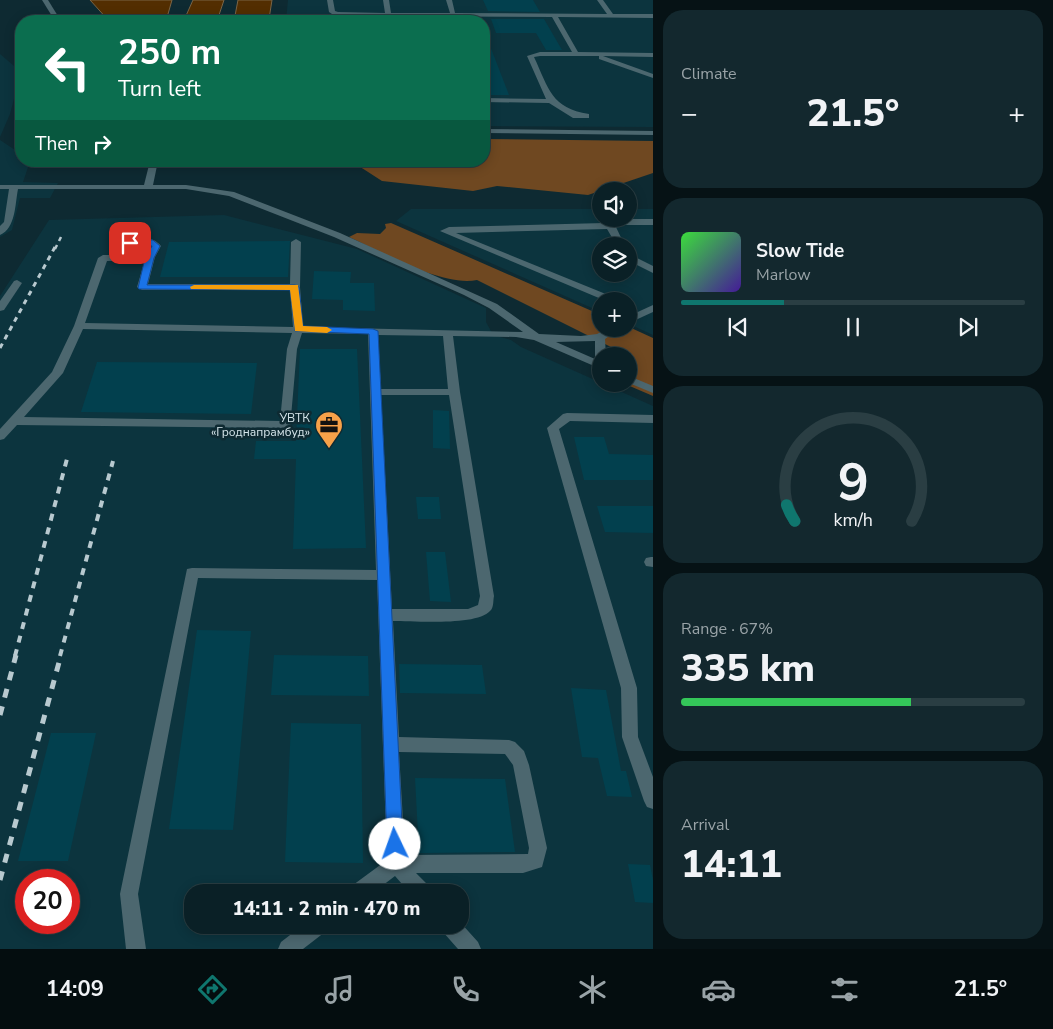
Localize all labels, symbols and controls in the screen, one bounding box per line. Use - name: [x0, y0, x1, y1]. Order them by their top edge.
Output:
- text: 250 m: [118, 29, 221, 76]
- icon: left: [35, 35, 100, 100]
- text: Climate: [681, 63, 736, 85]
- text: Turn left: [118, 74, 201, 104]
- text: 21.5°: [807, 88, 899, 139]
- text: −: [681, 95, 698, 133]
- text: +: [1008, 95, 1025, 133]
- icon: right: [88, 130, 116, 158]
- text: Then: [35, 131, 78, 157]
- map controls: [592, 182, 637, 392]
- button: sound: [592, 182, 637, 227]
- pin: [109, 222, 151, 264]
- icon: arrive: [116, 229, 144, 257]
- button: layers: [592, 237, 637, 282]
- text: Slow Tide: [756, 238, 844, 264]
- text: Marlow: [756, 264, 811, 286]
- button: +: [592, 292, 637, 337]
- icon: previous: [724, 313, 752, 341]
- icon: pause: [839, 313, 867, 341]
- icon: next: [954, 313, 982, 341]
- button: −: [592, 347, 637, 392]
- place label: УВТК «Гроднапрамбуд»: [211, 410, 310, 440]
- office icon: УВТК «Гроднапрамбуд»: [314, 410, 344, 449]
- text: 9: [837, 447, 869, 518]
- text: km/h: [833, 508, 873, 532]
- text: Range · 67%: [681, 618, 773, 640]
- text: 335 km: [681, 643, 815, 694]
- text: Arrival: [681, 814, 729, 836]
- position arrow: [368, 817, 420, 869]
- text: 14:11: [681, 839, 782, 890]
- speed limit sign: 20: [15, 869, 80, 934]
- text: 14:11 · 2 min · 470 m: [233, 896, 420, 922]
- icon: directions: [195, 972, 230, 1007]
- icon: music: [322, 972, 357, 1007]
- icon: phone: [448, 972, 483, 1007]
- icon: climate: [575, 972, 610, 1007]
- icon: car: [701, 972, 736, 1007]
- icon: filters: [827, 972, 862, 1007]
- text: 14:09: [46, 974, 104, 1004]
- text: 21.5°: [954, 974, 1007, 1004]

